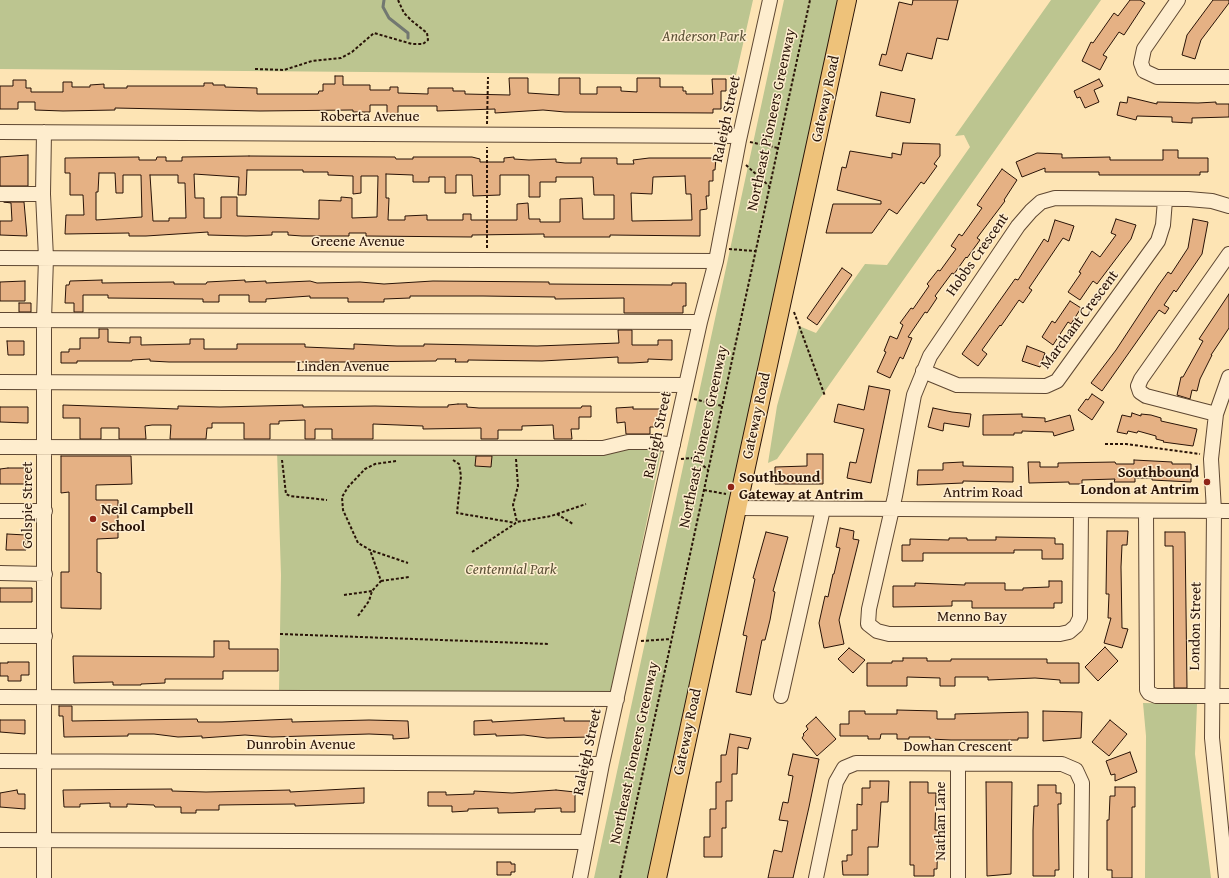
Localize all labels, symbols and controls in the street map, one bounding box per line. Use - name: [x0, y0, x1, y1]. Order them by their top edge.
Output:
- street label: Northeast Pioneers Greenway: [744, 27, 800, 213]
- park label: Anderson Park: [662, 28, 746, 46]
- street label: Gateway Road: [808, 54, 844, 144]
- street label: Raleigh Street: [709, 74, 745, 164]
- street label: Roberta Avenue: [320, 108, 420, 126]
- street label: Hobbs Crescent: [943, 210, 1013, 300]
- street label: Greene Avenue: [311, 233, 405, 251]
- street label: Marchant Crescent: [1037, 267, 1123, 373]
- street label: Northeast Pioneers Greenway: [676, 344, 732, 530]
- street label: Linden Avenue: [297, 358, 389, 376]
- street label: Gateway Road: [739, 371, 775, 461]
- street label: Raleigh Street: [640, 390, 676, 480]
- street label: Golspie Street: [19, 461, 37, 549]
- place label: Southbound London at Antrim: [1080, 464, 1199, 499]
- place label: Southbound Gateway at Antrim: [739, 469, 863, 504]
- marker: Southbound London at Antrim: [1202, 477, 1212, 487]
- marker: Southbound Gateway at Antrim: [726, 482, 736, 492]
- street label: Antrim Road: [943, 484, 1023, 502]
- place label: Neil Campbell School: [101, 501, 193, 536]
- marker: Neil Campbell School: [88, 514, 98, 524]
- park label: Centennial Park: [465, 561, 557, 579]
- street label: London Street: [1186, 581, 1206, 671]
- street label: Menno Bay: [937, 608, 1007, 626]
- street label: Northeast Pioneers Greenway: [607, 660, 663, 846]
- street label: Gateway Road: [670, 687, 706, 777]
- street label: Raleigh Street: [570, 707, 606, 797]
- street label: Dunrobin Avenue: [246, 736, 356, 754]
- street label: Dowhan Crescent: [904, 738, 1012, 756]
- street label: Nathan Lane: [932, 781, 950, 861]

